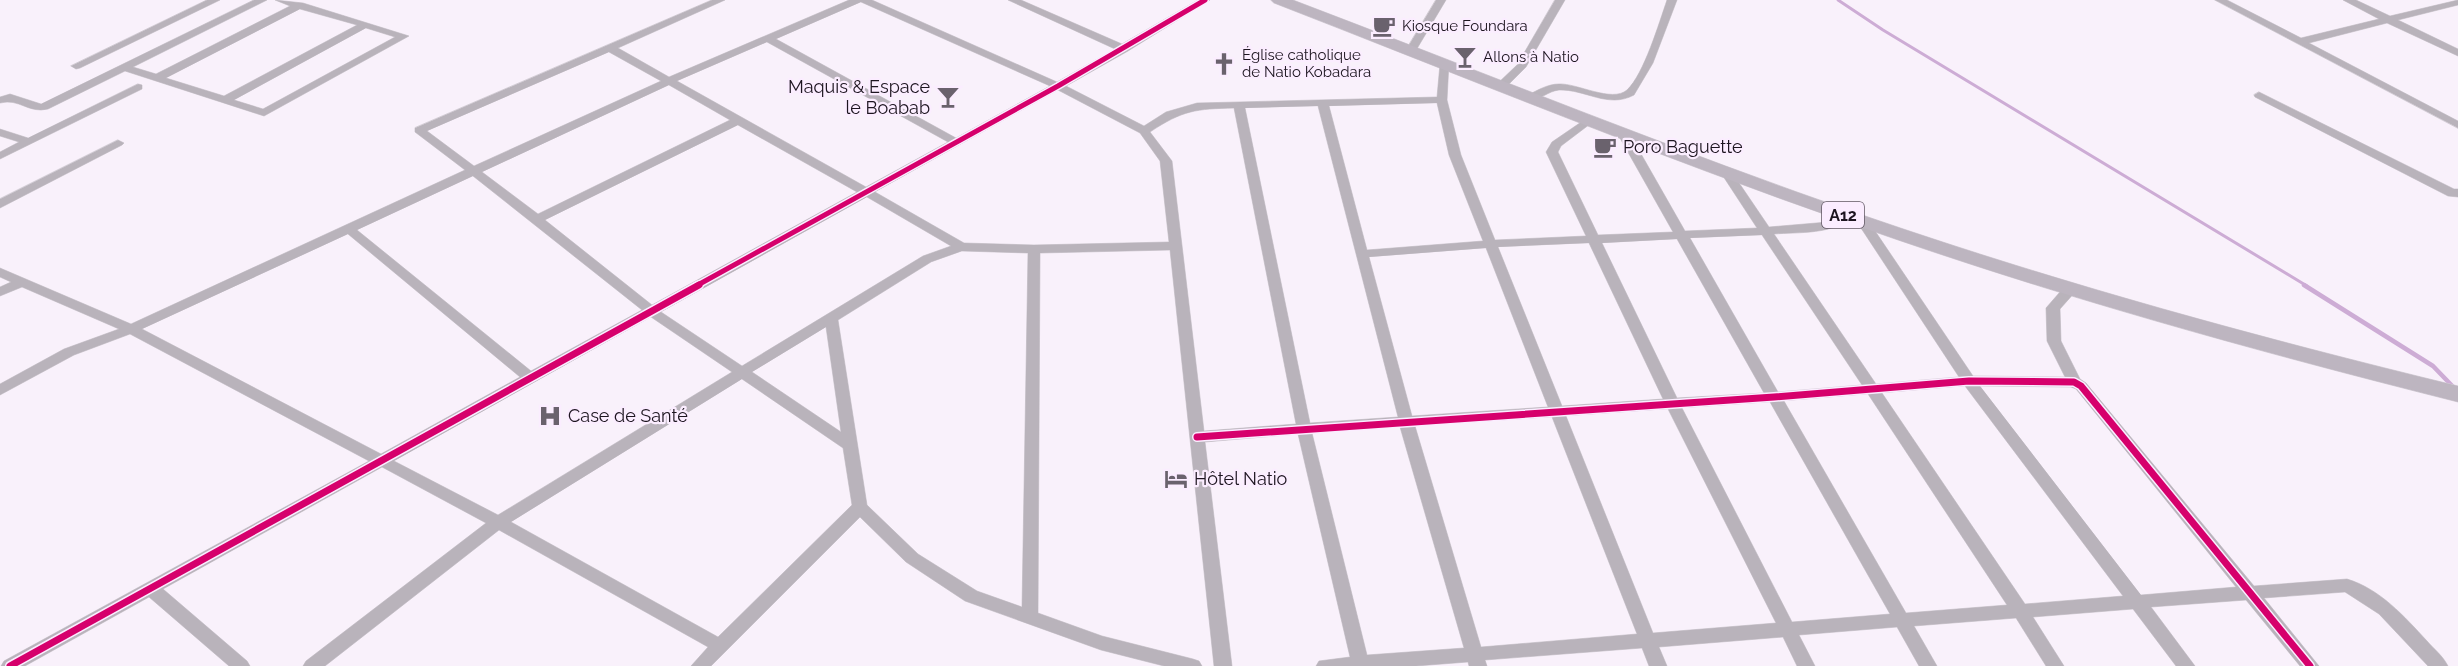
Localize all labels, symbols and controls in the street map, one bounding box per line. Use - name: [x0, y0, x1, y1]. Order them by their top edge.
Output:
- cafe icon: Kiosque Foundara: [1371, 13, 1397, 39]
- place label: Kiosque Foundara: [1402, 17, 1528, 35]
- bar icon: Allons à Natio: [1452, 44, 1478, 70]
- place label: Église catholique de Natio Kobadara: [1242, 46, 1371, 81]
- place label: Allons à Natio: [1483, 48, 1579, 66]
- church icon: Église catholique de Natio Kobadara: [1211, 51, 1237, 77]
- place label: Maquis & Espace le Boabab: [788, 76, 930, 118]
- bar icon: Maquis & Espace le Boabab: [935, 84, 961, 110]
- cafe icon: Poro Baguette: [1592, 134, 1618, 160]
- place label: Poro Baguette: [1623, 136, 1743, 157]
- road number: A12: [1822, 202, 1864, 228]
- hospital icon: Case de Santé: [537, 403, 563, 429]
- place label: Case de Santé: [568, 405, 688, 426]
- hotel icon: Hôtel Natio: [1163, 466, 1189, 492]
- place label: Hôtel Natio: [1194, 468, 1288, 489]

